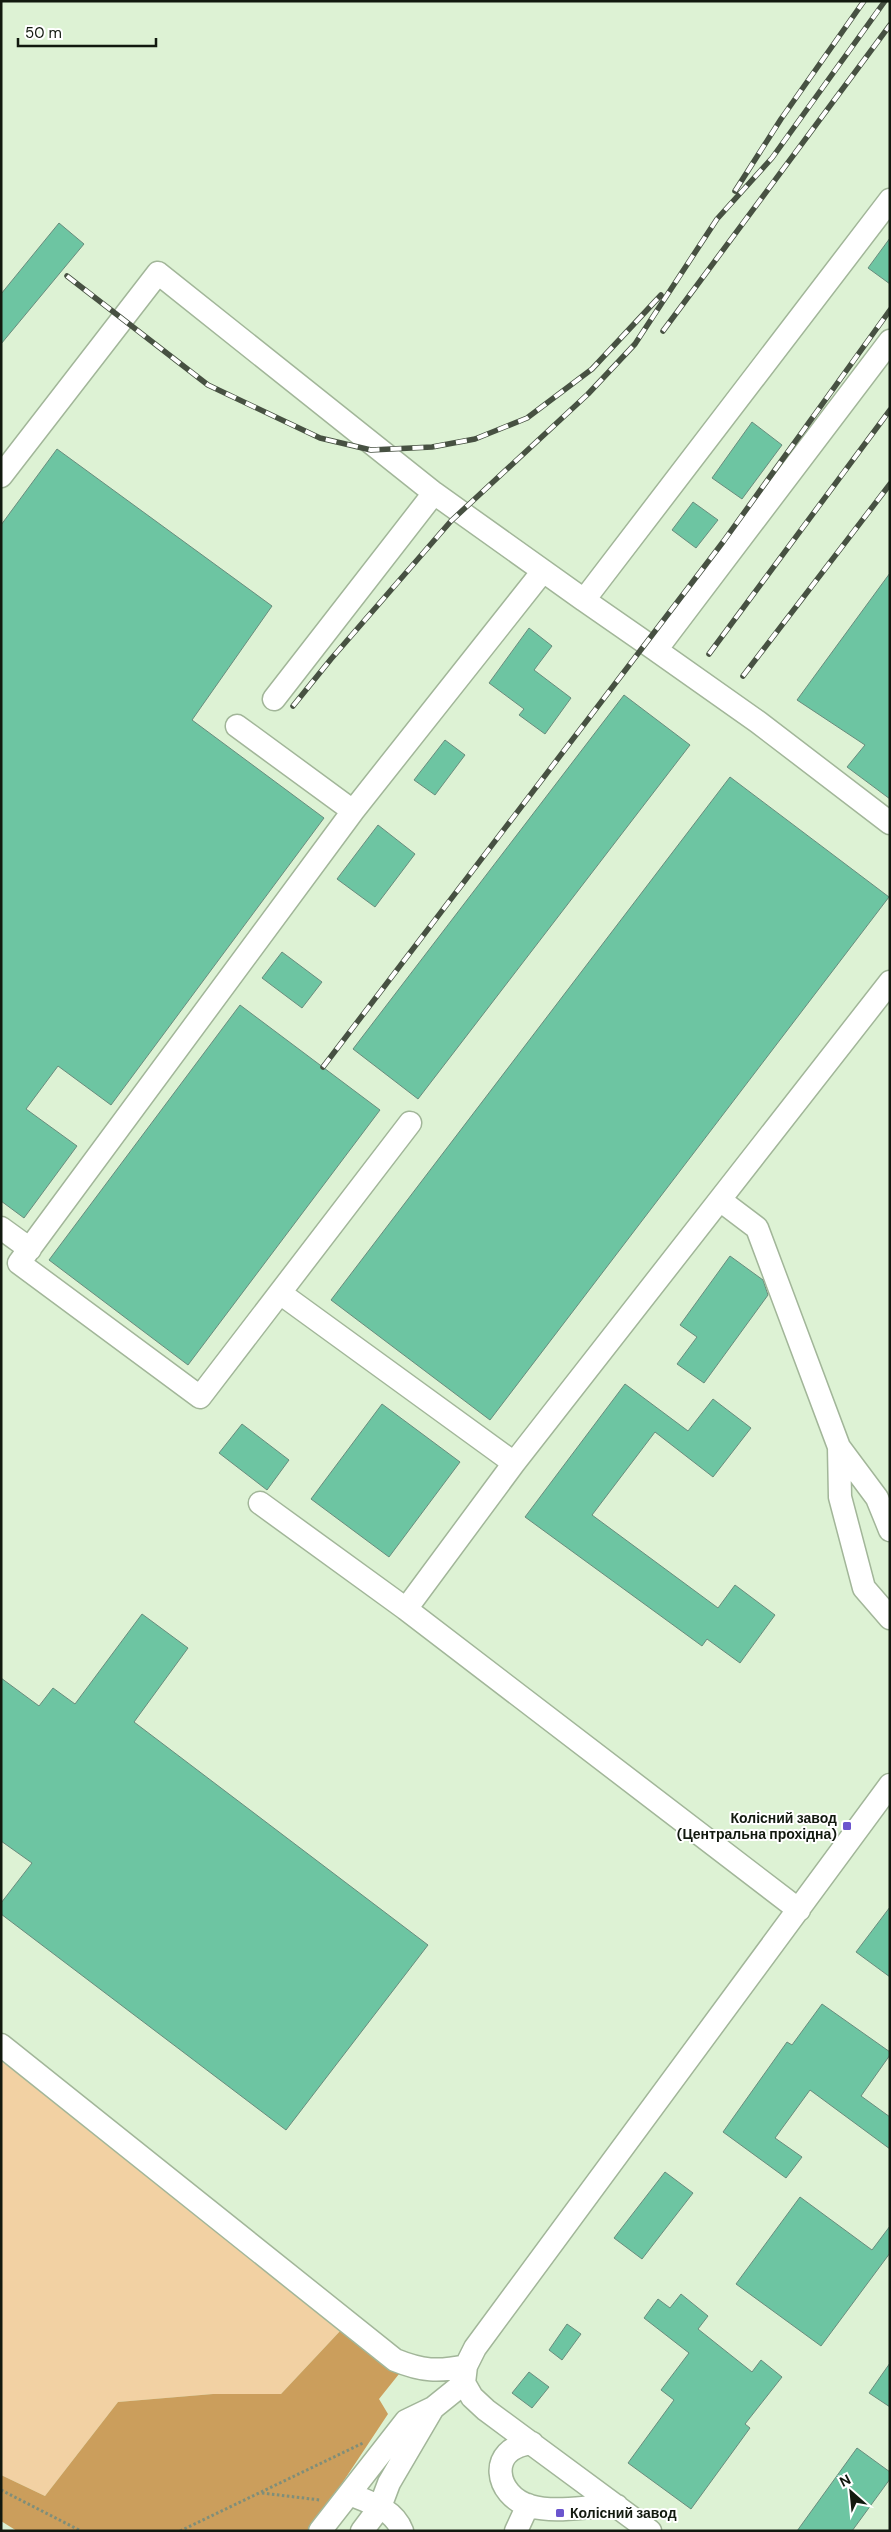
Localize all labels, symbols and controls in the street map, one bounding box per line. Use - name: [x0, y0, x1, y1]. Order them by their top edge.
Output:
- scale bar: [18, 15, 155, 47]
- text: 50 m: [25, 23, 62, 43]
- place label: Колісний завод (Центральна прохідна): [677, 1809, 837, 1843]
- marker: Колісний завод (Центральна прохідна): [841, 1820, 853, 1832]
- north arrow: [826, 2467, 876, 2517]
- text: N: [836, 2470, 854, 2491]
- place label: Колісний завод: [570, 2504, 677, 2522]
- marker: Колісний завод: [554, 2507, 566, 2519]

